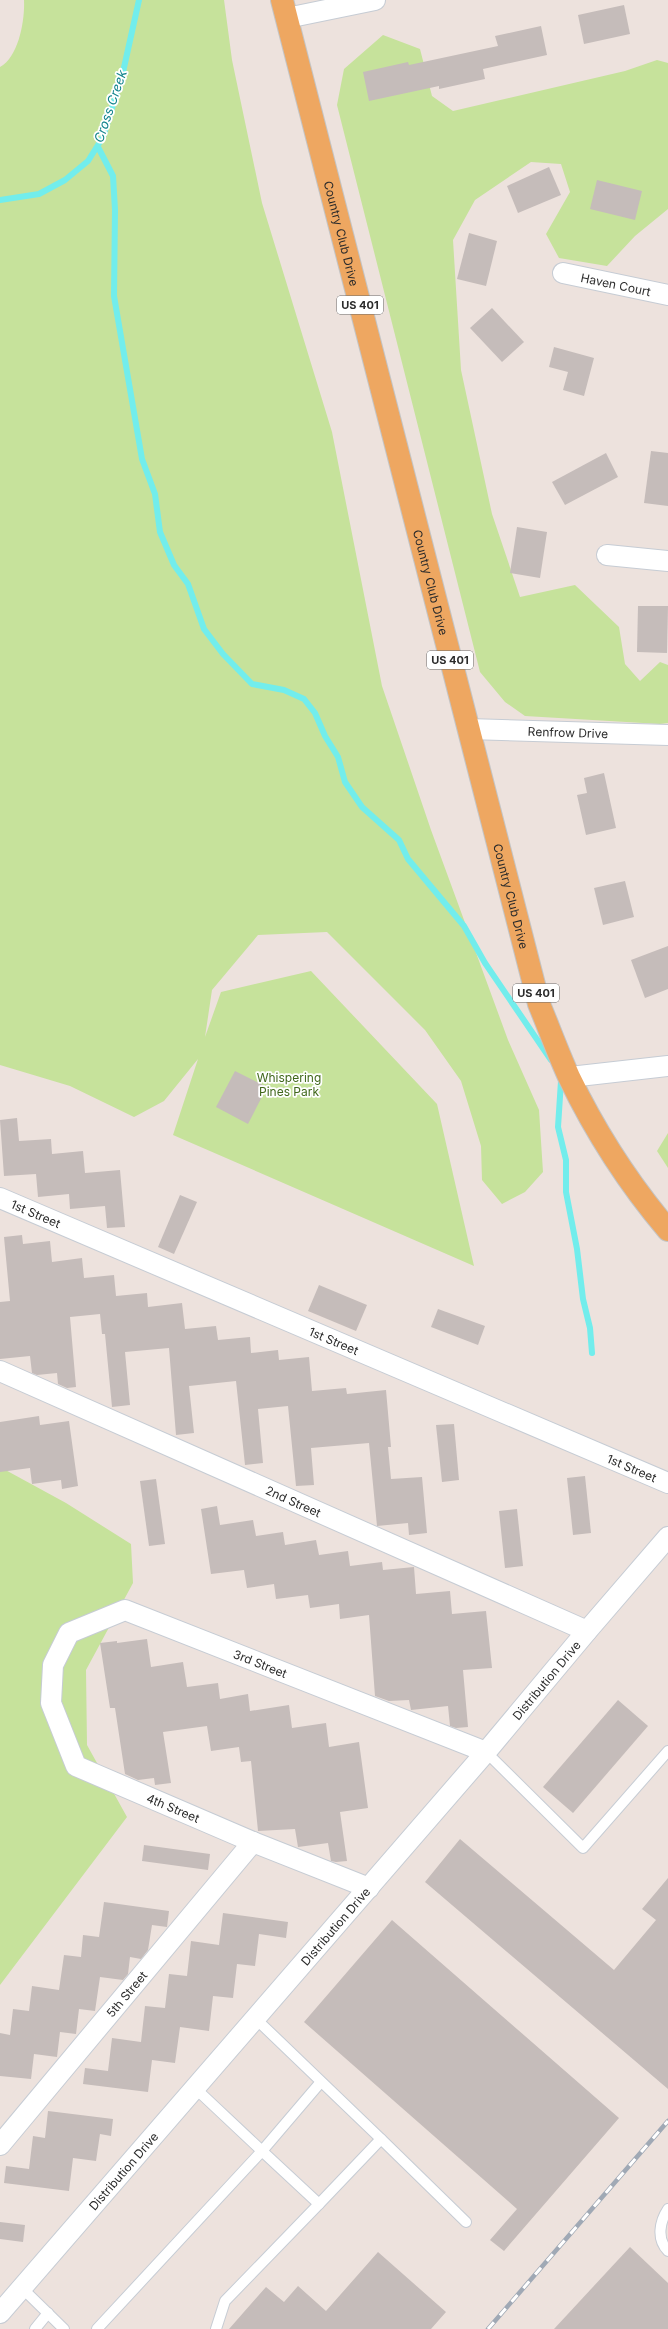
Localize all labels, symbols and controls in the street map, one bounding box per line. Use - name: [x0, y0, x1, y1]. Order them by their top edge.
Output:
- water label: Cross Creek: [90, 67, 130, 144]
- street label: Country Club Drive: [321, 179, 362, 288]
- street label: Haven Court: [579, 269, 652, 299]
- road number: US 401: [337, 296, 383, 314]
- street label: Country Club Drive: [410, 528, 452, 637]
- road number: US 401: [427, 651, 473, 669]
- street label: Renfrow Drive: [528, 723, 608, 741]
- street label: Country Club Drive: [491, 842, 532, 950]
- road number: US 401: [513, 984, 559, 1002]
- park label: Whispering Pines Park: [257, 1070, 321, 1099]
- street label: 1st Street: [9, 1196, 63, 1231]
- street label: 1st Street: [307, 1323, 361, 1358]
- street label: 1st Street: [605, 1450, 659, 1485]
- street label: 2nd Street: [263, 1482, 324, 1520]
- street label: Distribution Drive: [509, 1637, 583, 1723]
- street label: 3rd Street: [231, 1646, 289, 1681]
- street label: 4th Street: [144, 1790, 202, 1826]
- street label: Distribution Drive: [297, 1884, 373, 1968]
- street label: 5th Street: [103, 1968, 150, 2020]
- street label: Distribution Drive: [85, 2129, 161, 2213]

